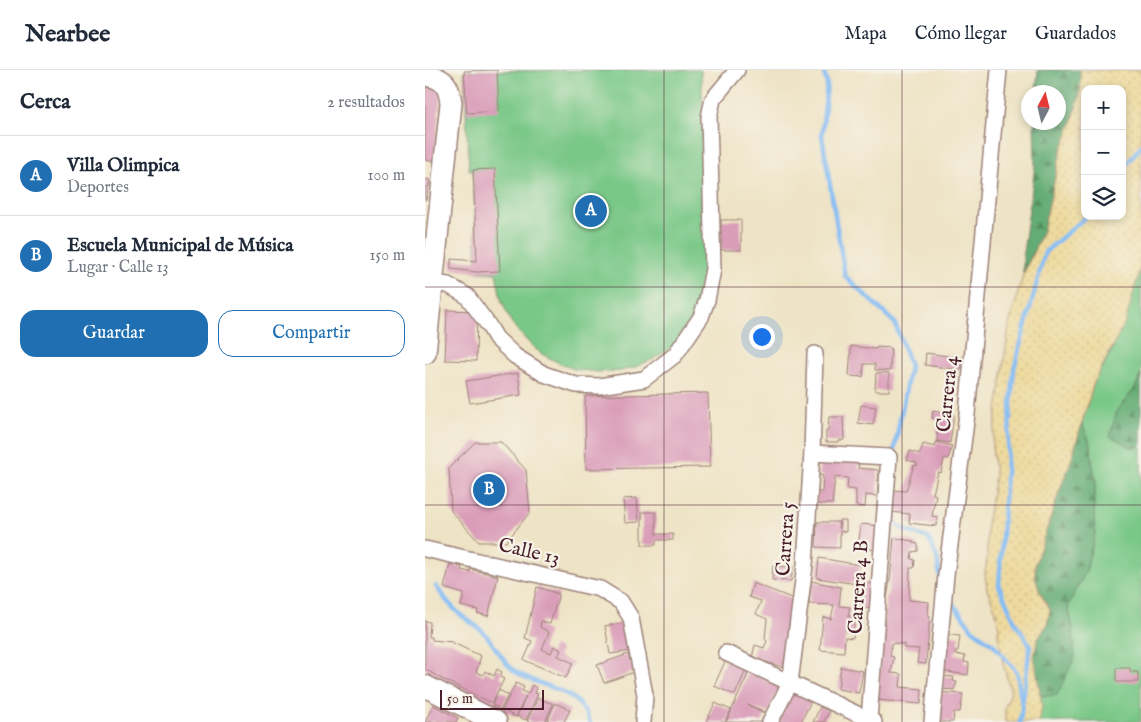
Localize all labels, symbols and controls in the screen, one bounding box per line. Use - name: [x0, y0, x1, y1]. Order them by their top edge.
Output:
- text: Nearbee: [25, 19, 110, 50]
- text: Mapa: [844, 23, 887, 46]
- text: Cómo llegar: [915, 23, 1007, 46]
- text: Guardados: [1035, 23, 1116, 46]
- north arrow: [1021, 85, 1066, 130]
- map controls: [1081, 85, 1126, 220]
- button: +: [1081, 85, 1126, 130]
- text: Cerca: [20, 89, 70, 116]
- text: 2 resultados: [327, 93, 405, 113]
- button: −: [1081, 130, 1126, 175]
- text: Villa Olimpica: [67, 154, 180, 178]
- text: A: [31, 166, 41, 186]
- text: 100 m: [368, 166, 405, 186]
- button: layers: [1081, 175, 1126, 220]
- text: Deportes: [67, 178, 129, 198]
- pin: A: [575, 192, 607, 230]
- text: Escuela Municipal de Música: [67, 234, 293, 258]
- text: B: [31, 246, 41, 266]
- text: 150 m: [370, 246, 405, 266]
- text: Lugar · Calle 13: [67, 258, 168, 278]
- button: Guardar: [20, 310, 208, 357]
- button: Compartir: [218, 310, 405, 357]
- your location: [749, 324, 775, 350]
- street label: Carrera 4: [932, 354, 964, 434]
- pin: B: [473, 471, 505, 509]
- street label: Carrera 5: [771, 501, 801, 577]
- street label: Calle 13: [496, 533, 562, 571]
- street label: Carrera 4 B: [843, 539, 875, 635]
- scale bar: [440, 687, 544, 710]
- text: 50 m: [447, 690, 473, 708]

